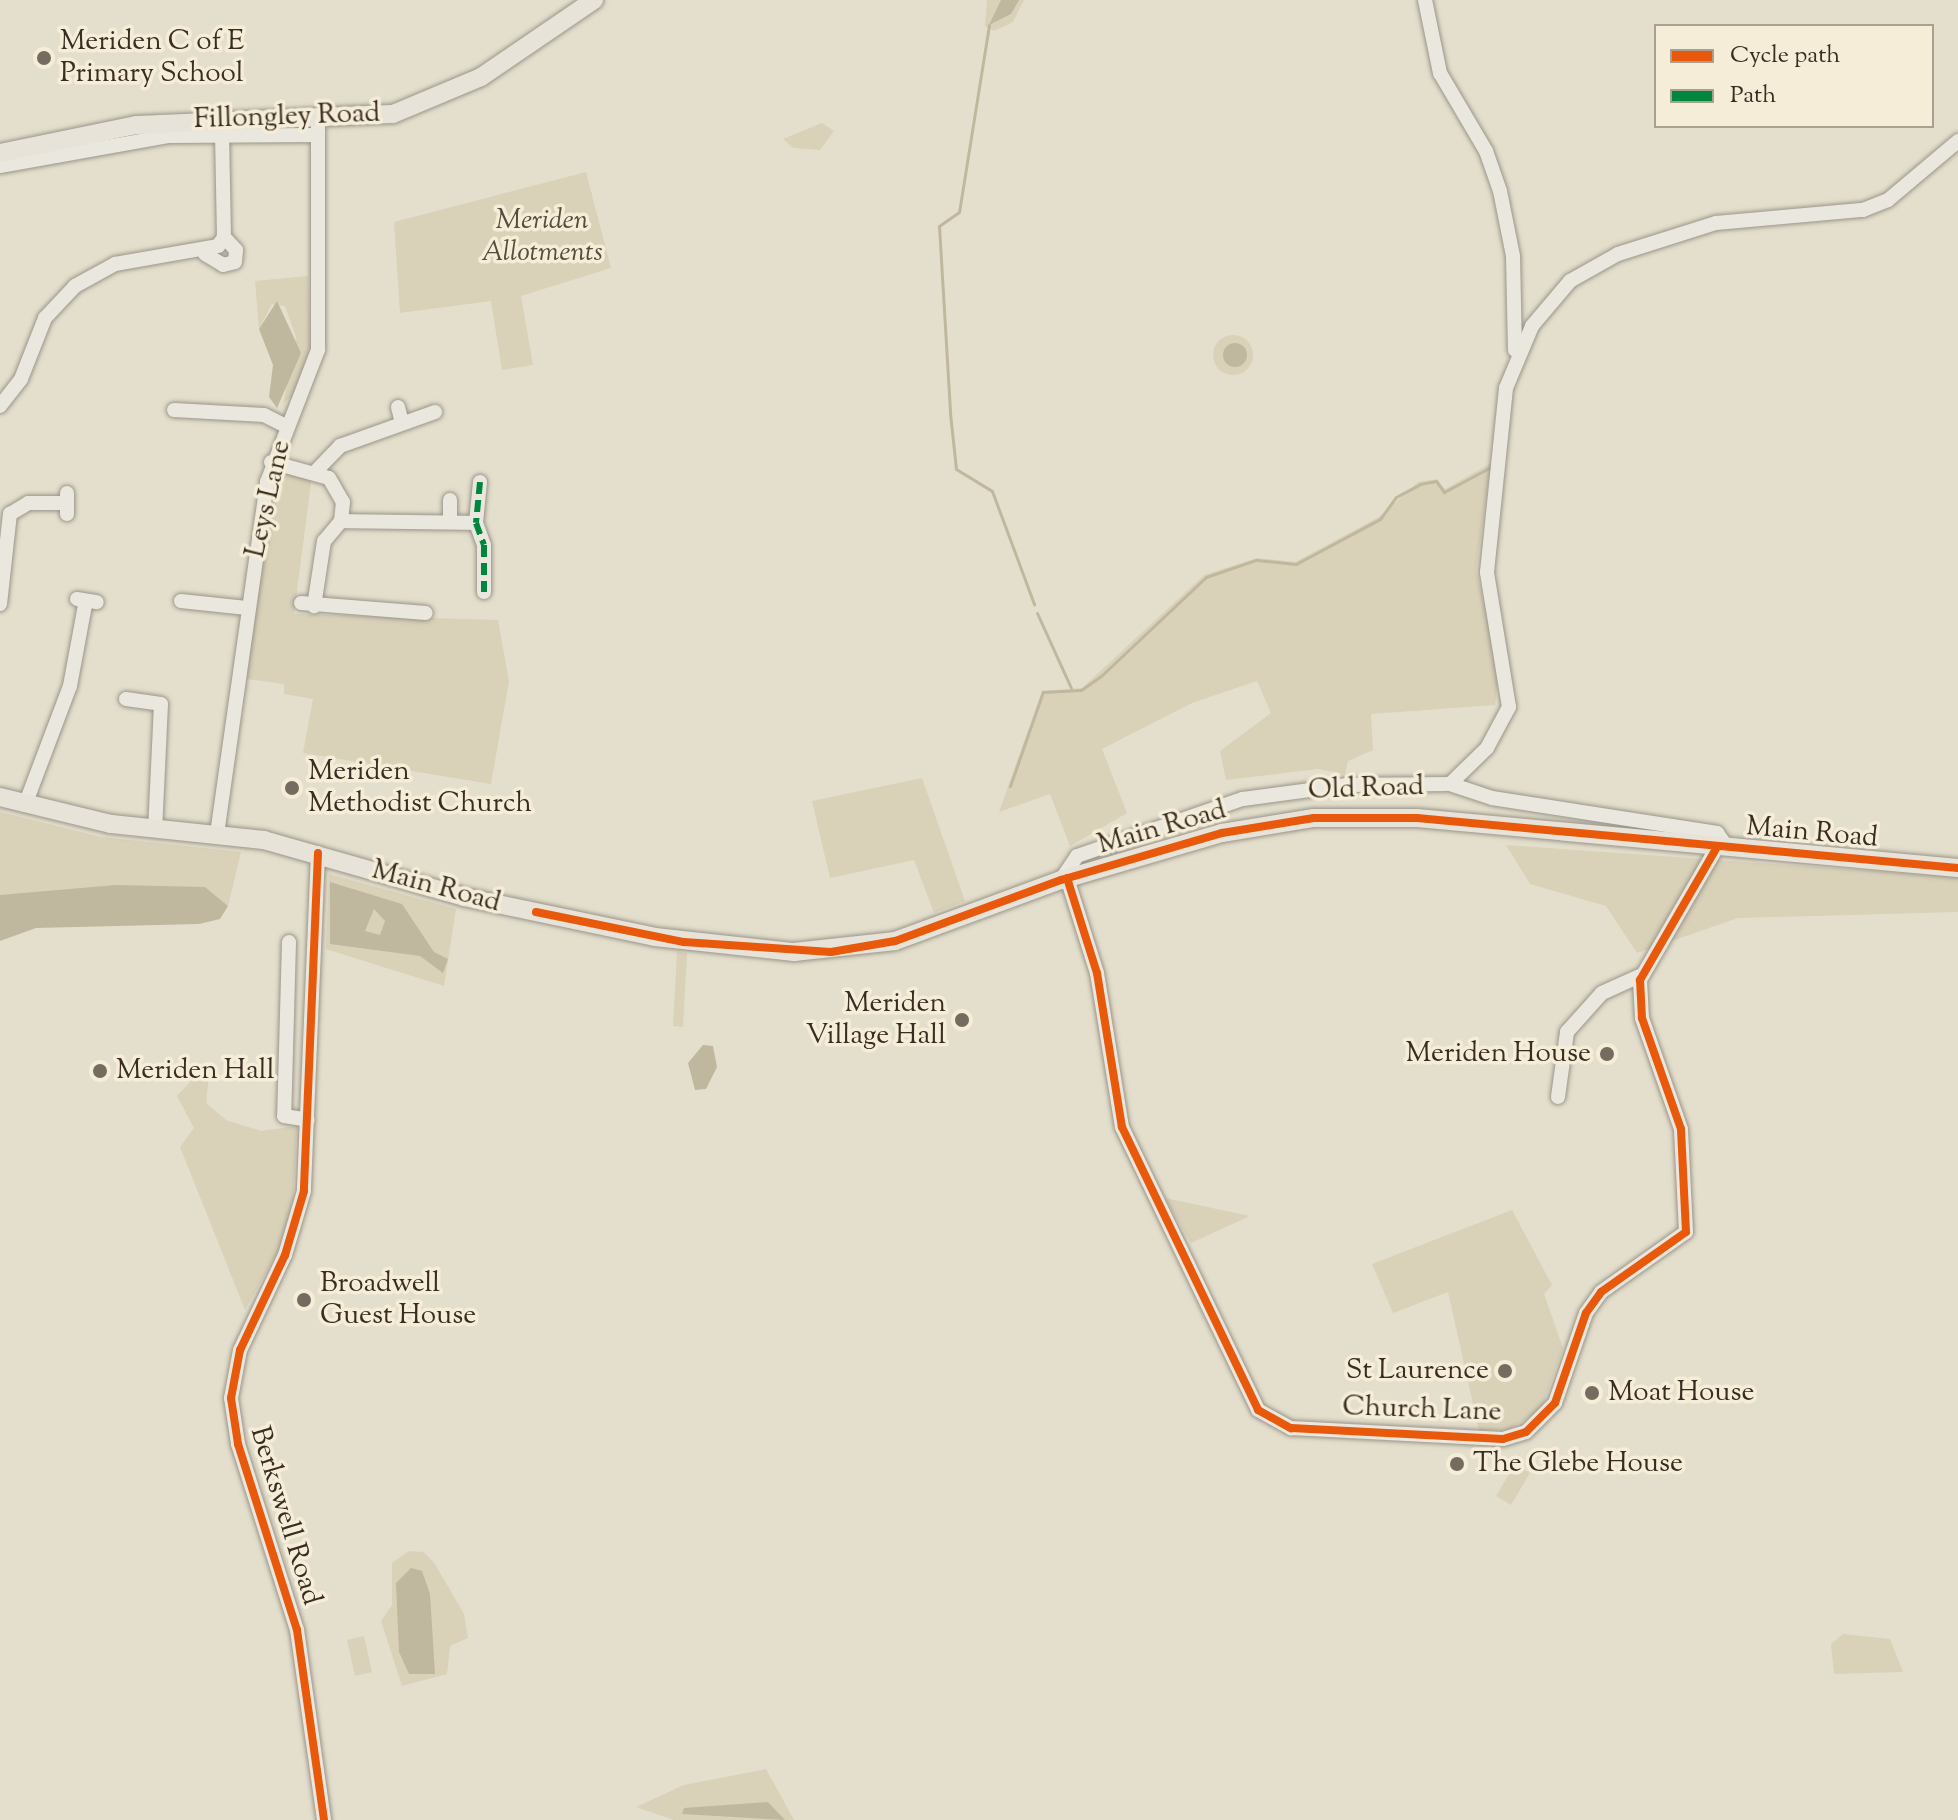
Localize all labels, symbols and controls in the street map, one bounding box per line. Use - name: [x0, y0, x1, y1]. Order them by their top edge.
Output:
- legend: [1654, 24, 1934, 128]
- place label: Meriden C of E Primary School: [60, 25, 244, 91]
- text: Cycle path: [1730, 39, 1840, 73]
- marker: Meriden C of E Primary School: [35, 49, 53, 67]
- text: Path: [1730, 79, 1776, 113]
- street label: Fillongley Road: [193, 97, 381, 137]
- park label: Meriden Allotments: [481, 204, 603, 270]
- street label: Leys Lane: [239, 437, 299, 561]
- place label: Meriden Methodist Church: [308, 755, 532, 821]
- street label: Old Road: [1307, 770, 1425, 808]
- marker: Meriden Methodist Church: [283, 779, 301, 797]
- street label: Main Road: [1094, 794, 1230, 862]
- street label: Main Road: [1745, 811, 1879, 855]
- street label: Main Road: [368, 854, 504, 920]
- place label: Meriden Village Hall: [806, 987, 946, 1053]
- marker: Meriden Village Hall: [953, 1011, 971, 1029]
- place label: Meriden House: [1406, 1037, 1591, 1071]
- marker: Meriden House: [1598, 1045, 1616, 1063]
- place label: Meriden Hall: [116, 1054, 274, 1088]
- marker: Meriden Hall: [91, 1062, 109, 1080]
- place label: Broadwell Guest House: [320, 1267, 476, 1333]
- marker: Broadwell Guest House: [295, 1291, 313, 1309]
- place label: St Laurence: [1346, 1354, 1489, 1388]
- marker: St Laurence: [1496, 1362, 1514, 1380]
- place label: Moat House: [1608, 1376, 1754, 1410]
- marker: Moat House: [1583, 1384, 1601, 1402]
- street label: Church Lane: [1342, 1390, 1502, 1430]
- street label: Berkswell Road: [242, 1423, 328, 1609]
- place label: The Glebe House: [1473, 1447, 1683, 1481]
- marker: The Glebe House: [1448, 1455, 1466, 1473]

